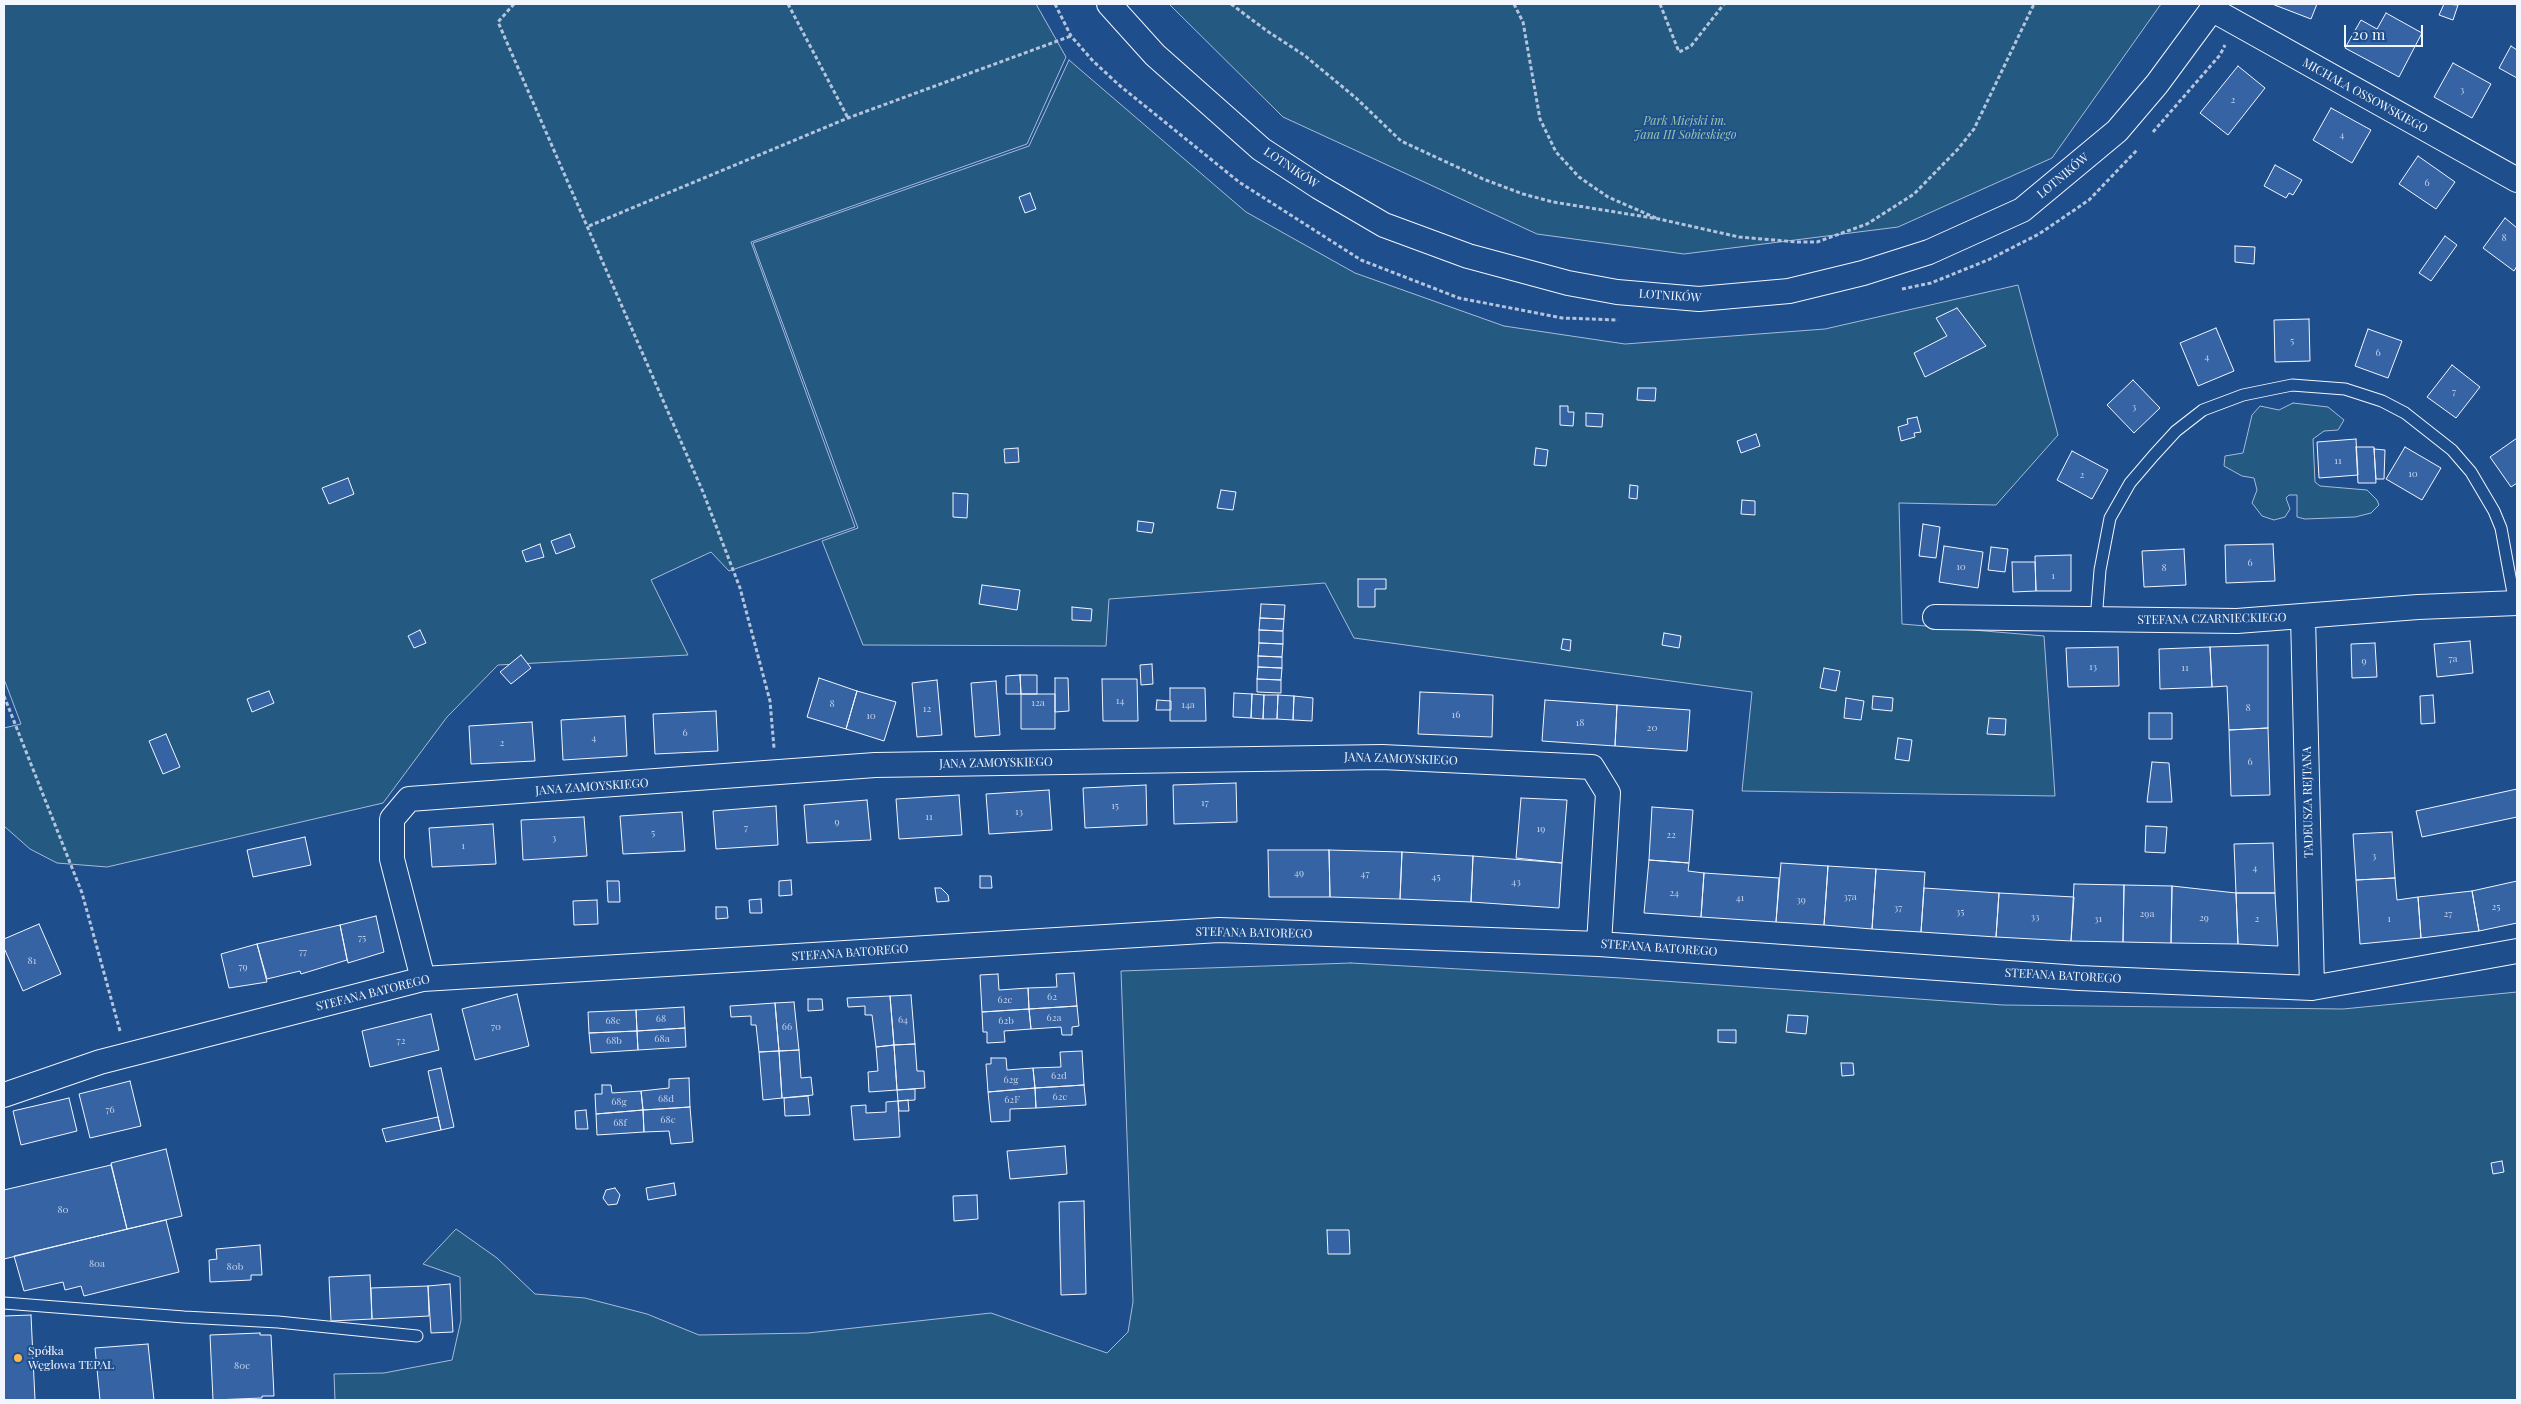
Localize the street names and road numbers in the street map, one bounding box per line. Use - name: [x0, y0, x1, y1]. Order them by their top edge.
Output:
- street label: MICHAŁA OSSOWSKIEGO: [2300, 55, 2430, 137]
- street label: LOTNIKÓW: [1261, 144, 1321, 192]
- street label: LOTNIKÓW: [2034, 150, 2092, 202]
- street label: LOTNIKÓW: [1638, 287, 1702, 305]
- street label: STEFANA CZARNIECKIEGO: [2137, 611, 2287, 627]
- street label: TADEUSZA REJTANA: [2300, 746, 2316, 858]
- street label: JANA ZAMOYSKIEGO: [1344, 750, 1458, 768]
- street label: JANA ZAMOYSKIEGO: [939, 755, 1053, 771]
- street label: JANA ZAMOYSKIEGO: [535, 776, 649, 798]
- street label: STEFANA BATOREGO: [1195, 925, 1313, 941]
- street label: STEFANA BATOREGO: [1600, 937, 1718, 959]
- street label: STEFANA BATOREGO: [791, 942, 909, 964]
- street label: STEFANA BATOREGO: [2004, 966, 2122, 986]
- street label: STEFANA BATOREGO: [315, 972, 431, 1014]

